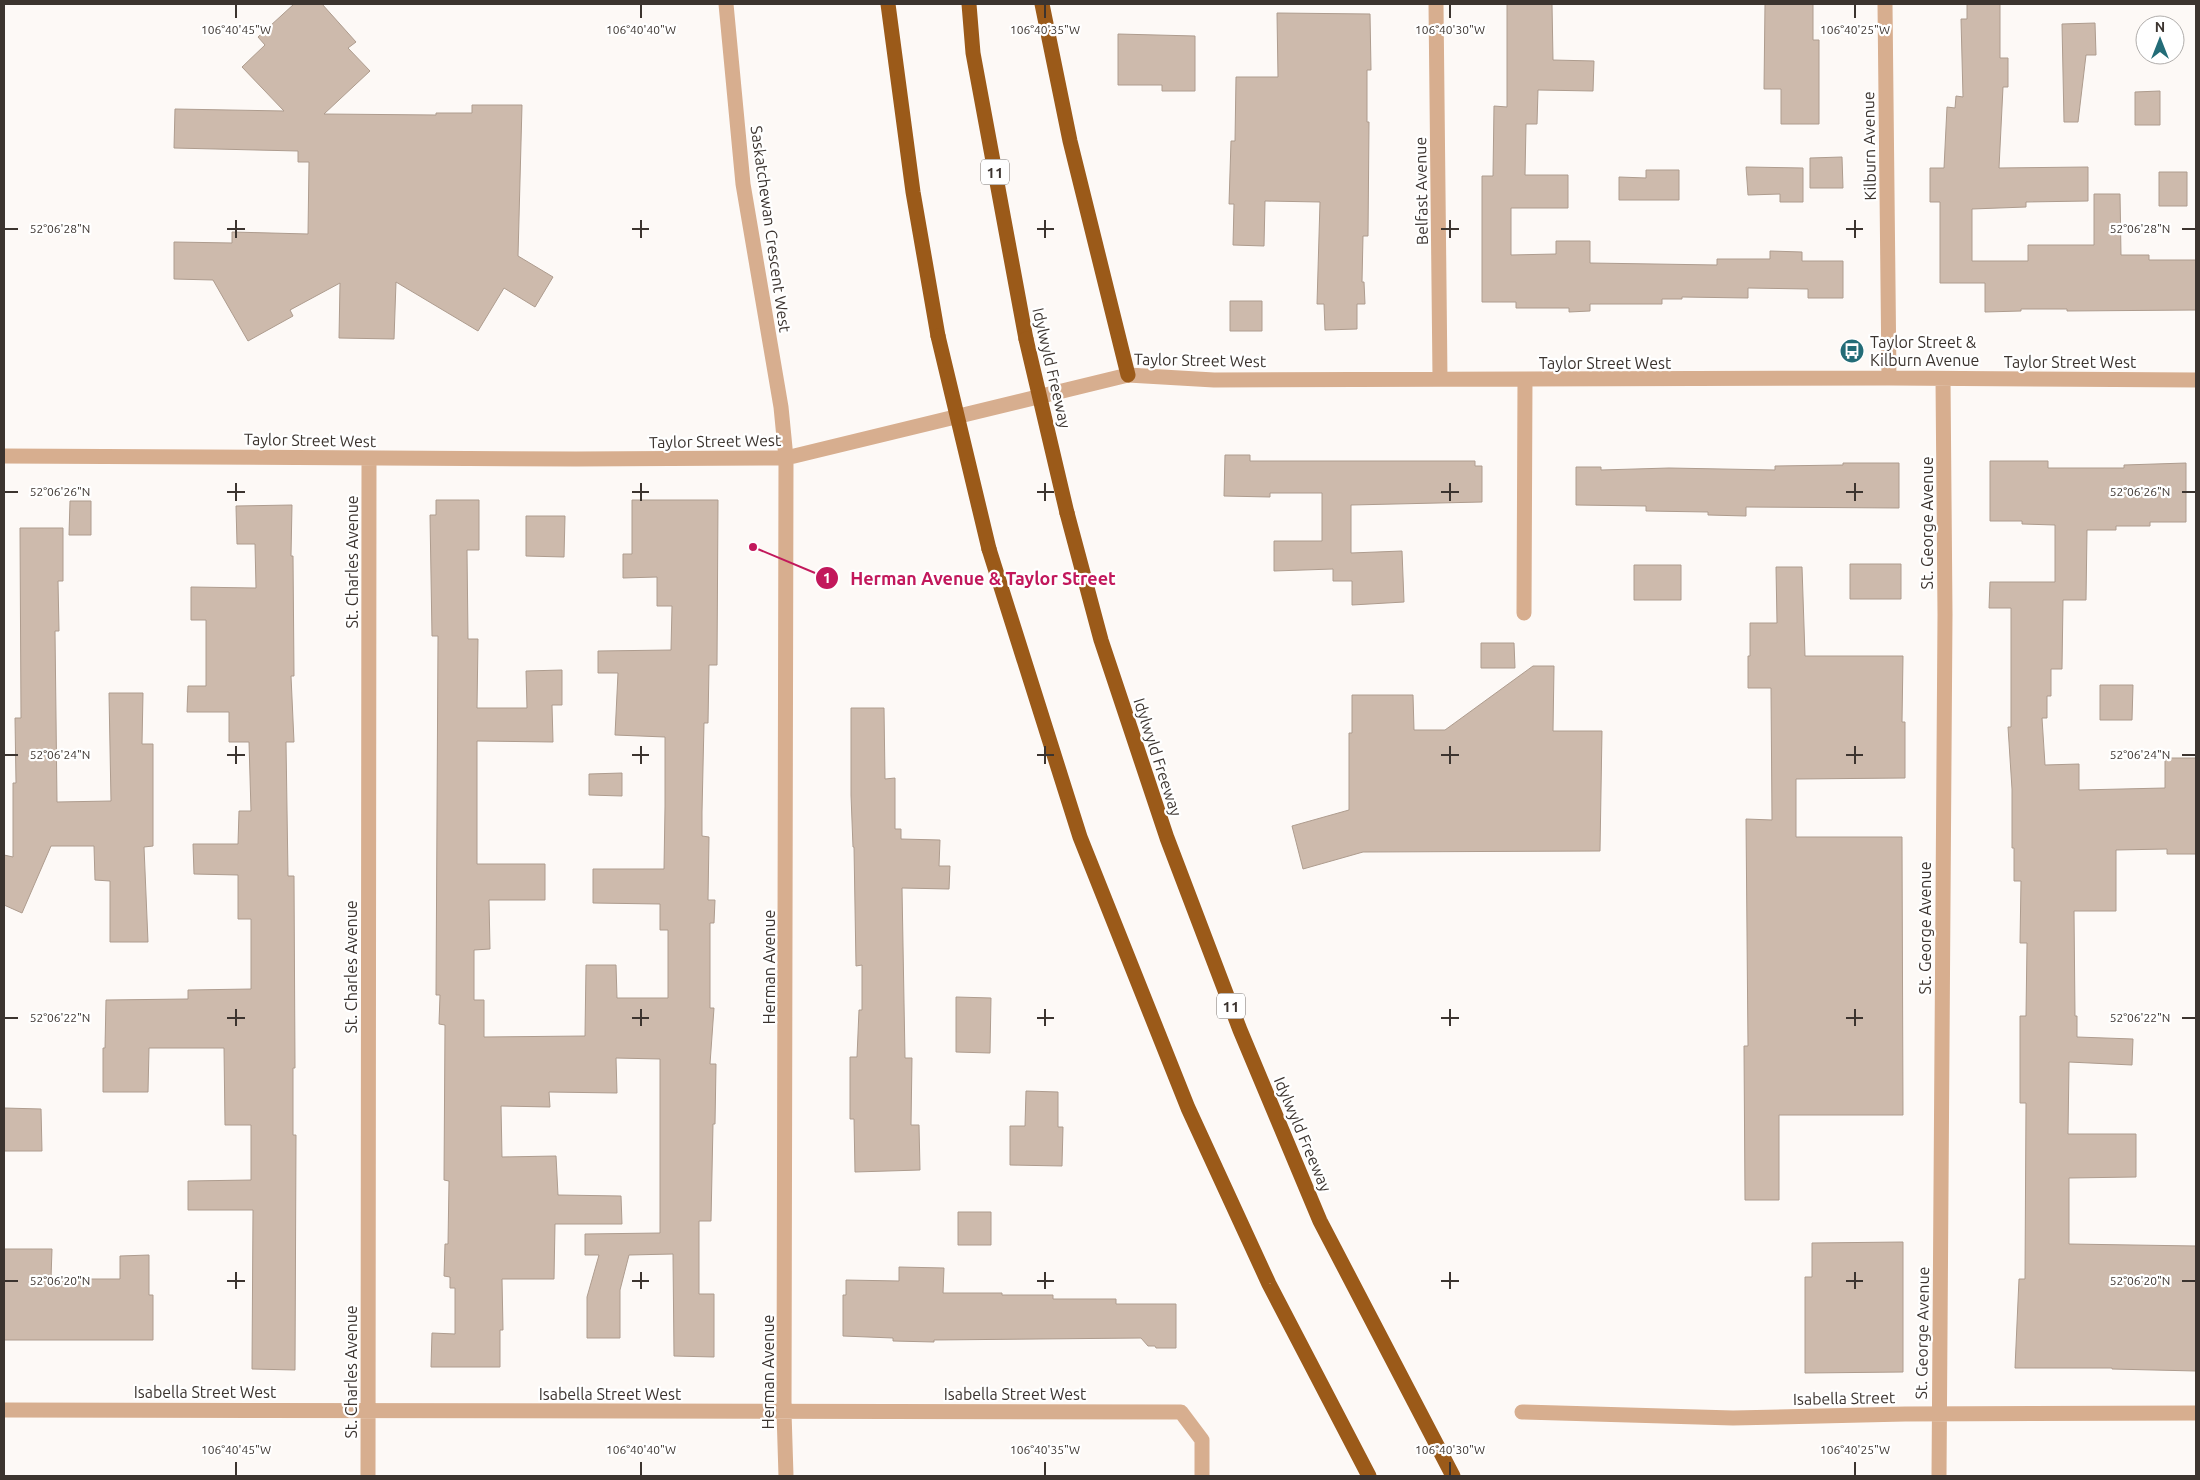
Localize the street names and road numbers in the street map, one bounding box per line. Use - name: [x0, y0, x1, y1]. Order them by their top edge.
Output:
- street label: Kilburn Avenue: [1859, 91, 1879, 201]
- street label: Saskatchewan Crescent West: [748, 125, 795, 334]
- street label: Belfast Avenue: [1411, 137, 1431, 245]
- road number: 11: [981, 160, 1009, 184]
- street label: Idylwyld Freeway: [1029, 306, 1075, 430]
- street label: Taylor Street West: [1134, 350, 1267, 370]
- street label: Taylor Street West: [2004, 353, 2137, 371]
- street label: Taylor Street West: [1539, 354, 1672, 372]
- street label: Taylor Street West: [244, 430, 377, 450]
- street label: Taylor Street West: [649, 431, 782, 451]
- street label: St. George Avenue: [1918, 457, 1936, 589]
- street label: St. Charles Avenue: [343, 495, 361, 629]
- street label: Idylwyld Freeway: [1130, 696, 1186, 819]
- street label: St. George Avenue: [1916, 862, 1934, 994]
- street label: St. Charles Avenue: [342, 900, 360, 1034]
- street label: Herman Avenue: [760, 910, 778, 1024]
- road number: 11: [1217, 994, 1245, 1018]
- street label: Idylwyld Freeway: [1271, 1074, 1335, 1194]
- street label: St. George Avenue: [1912, 1266, 1932, 1400]
- street label: St. Charles Avenue: [342, 1305, 360, 1439]
- street label: Herman Avenue: [759, 1315, 777, 1429]
- street label: Isabella Street West: [134, 1383, 277, 1401]
- street label: Isabella Street West: [539, 1385, 682, 1403]
- street label: Isabella Street West: [944, 1385, 1087, 1403]
- street label: Isabella Street: [1793, 1388, 1896, 1408]

